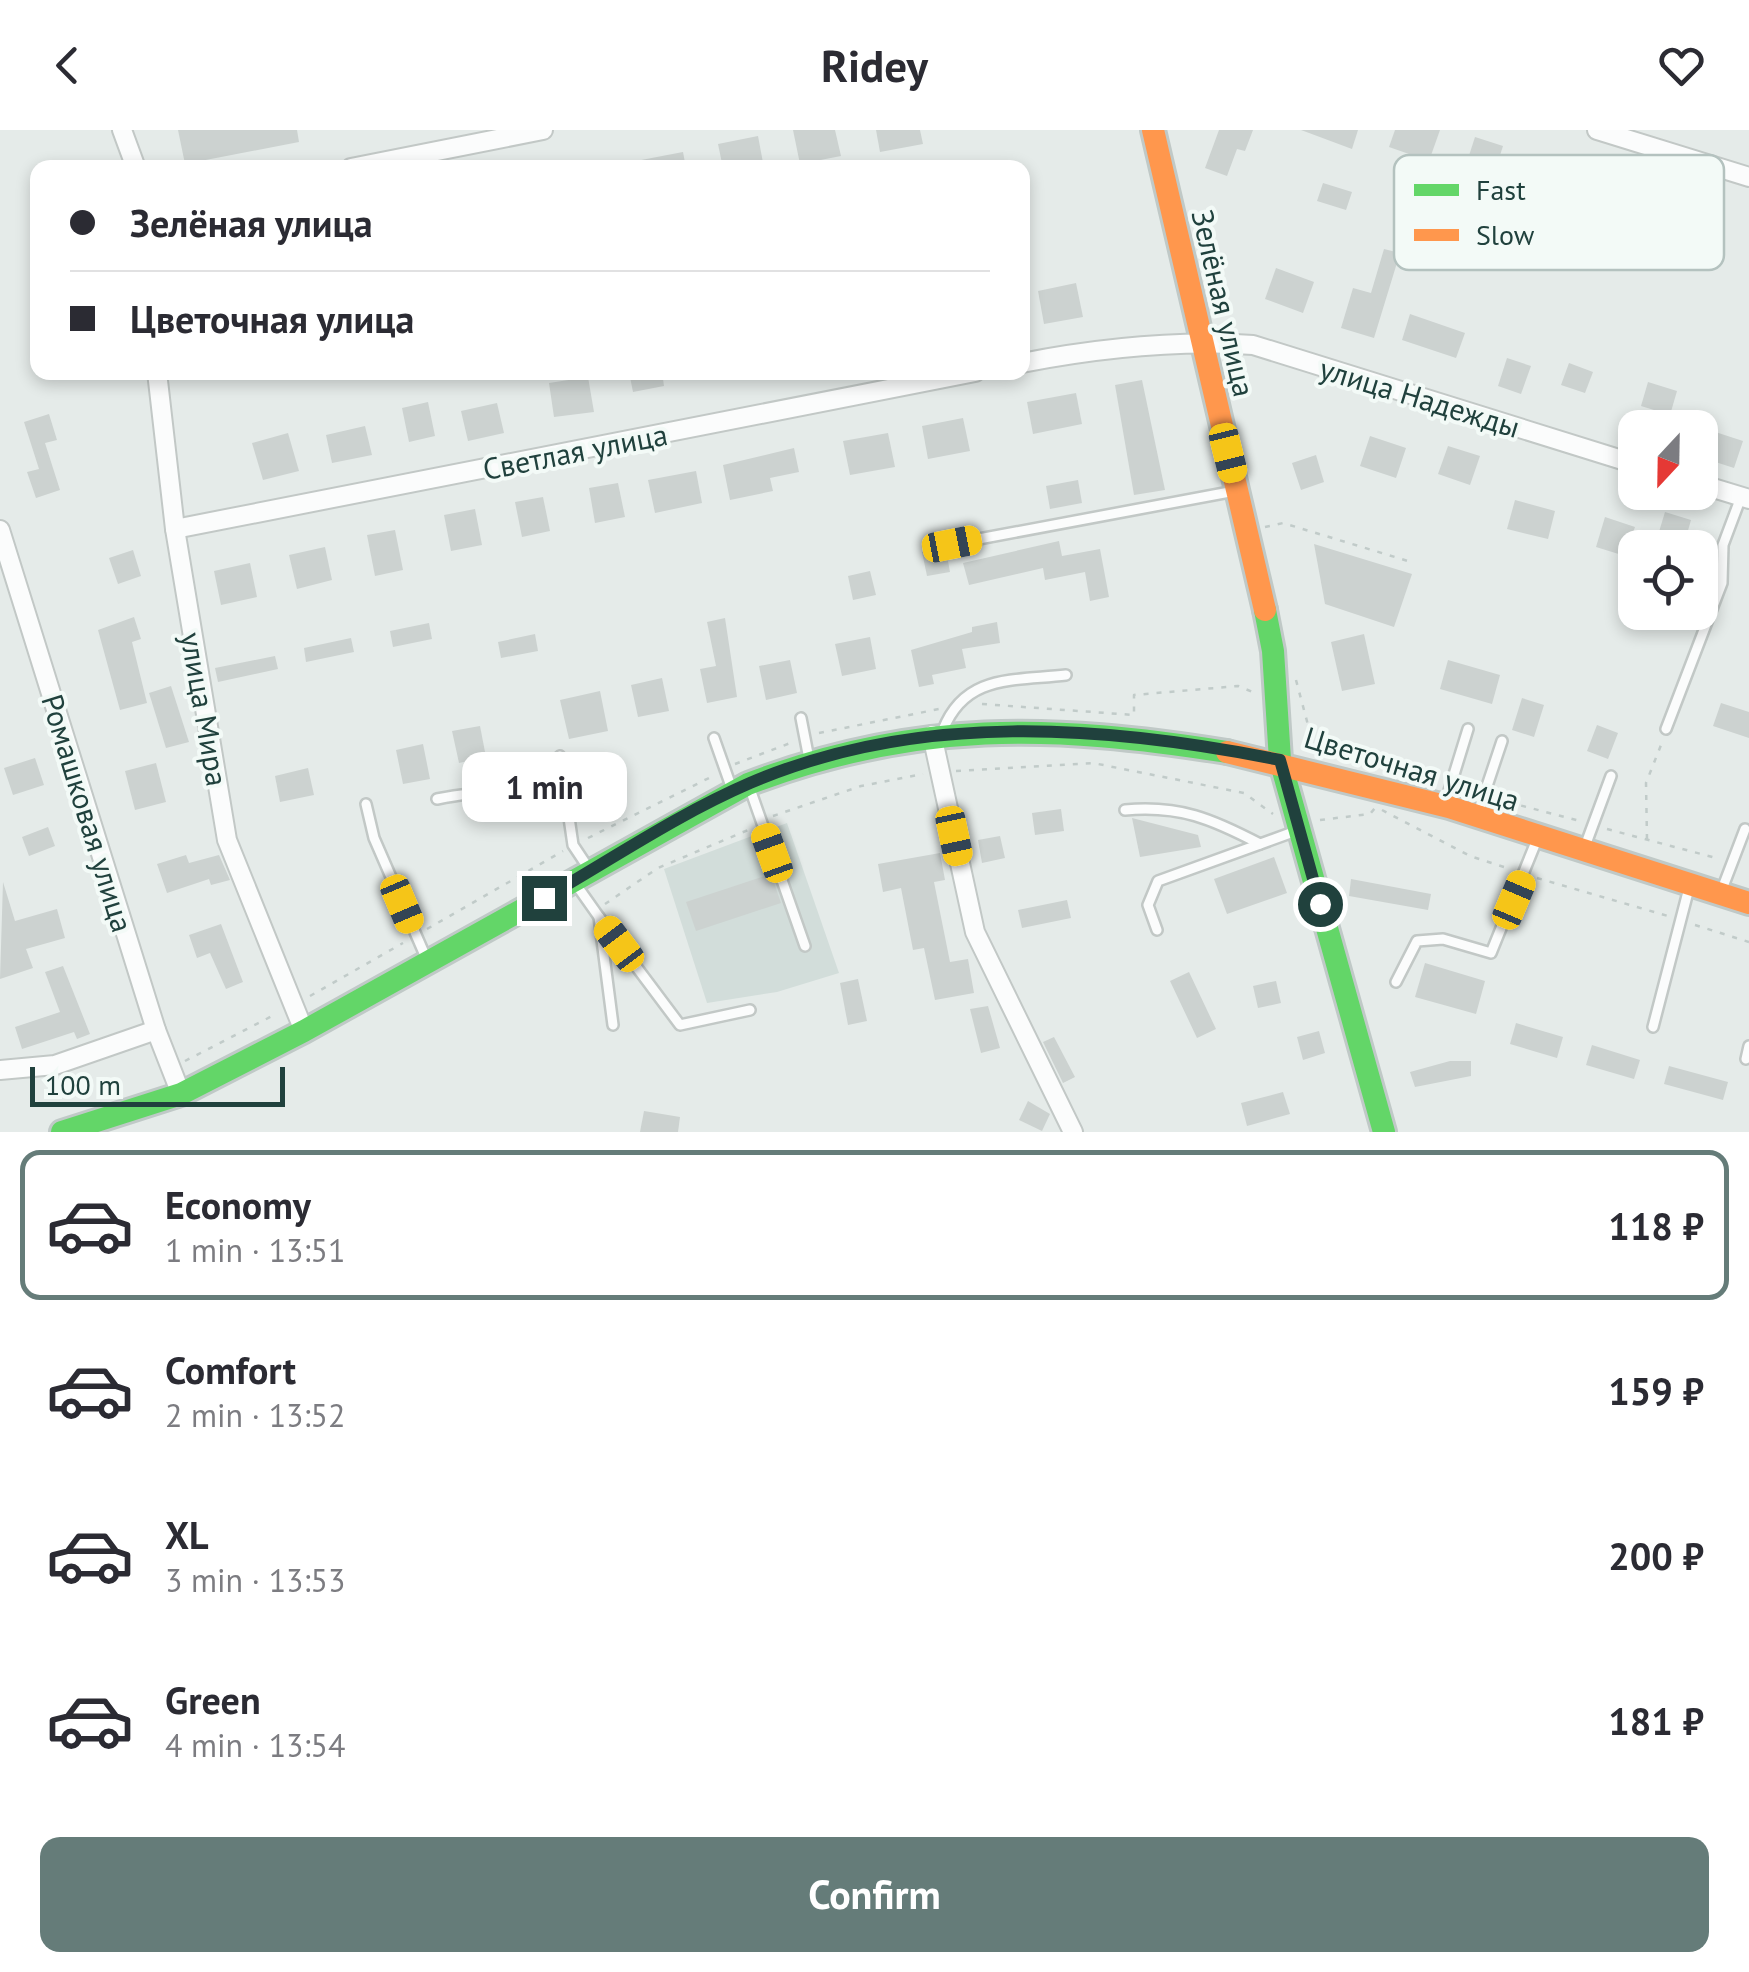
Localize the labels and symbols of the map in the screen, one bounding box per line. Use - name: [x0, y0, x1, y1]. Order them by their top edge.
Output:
- legend: [1394, 155, 1724, 270]
- text: Fast: [1476, 171, 1526, 208]
- street label: Зелёная улица: [1184, 206, 1264, 400]
- text: Slow: [1476, 216, 1535, 253]
- street label: улица Надежды: [1315, 348, 1525, 446]
- north arrow: [1618, 410, 1718, 510]
- street label: Светлая улица: [479, 414, 671, 488]
- car: [1206, 420, 1250, 486]
- car: [920, 524, 984, 564]
- street label: улица Мира: [172, 629, 238, 789]
- street label: Ромашковая улица: [33, 689, 143, 937]
- street label: Цветочная улица: [1300, 717, 1524, 819]
- callout: 1 min: [462, 753, 626, 823]
- car: [933, 804, 975, 868]
- car: [748, 820, 796, 886]
- car: [1488, 867, 1540, 933]
- car: [376, 871, 428, 937]
- route end: [522, 876, 567, 921]
- route start: [1298, 882, 1343, 927]
- car: [589, 911, 649, 977]
- scale bar: [30, 1062, 285, 1106]

